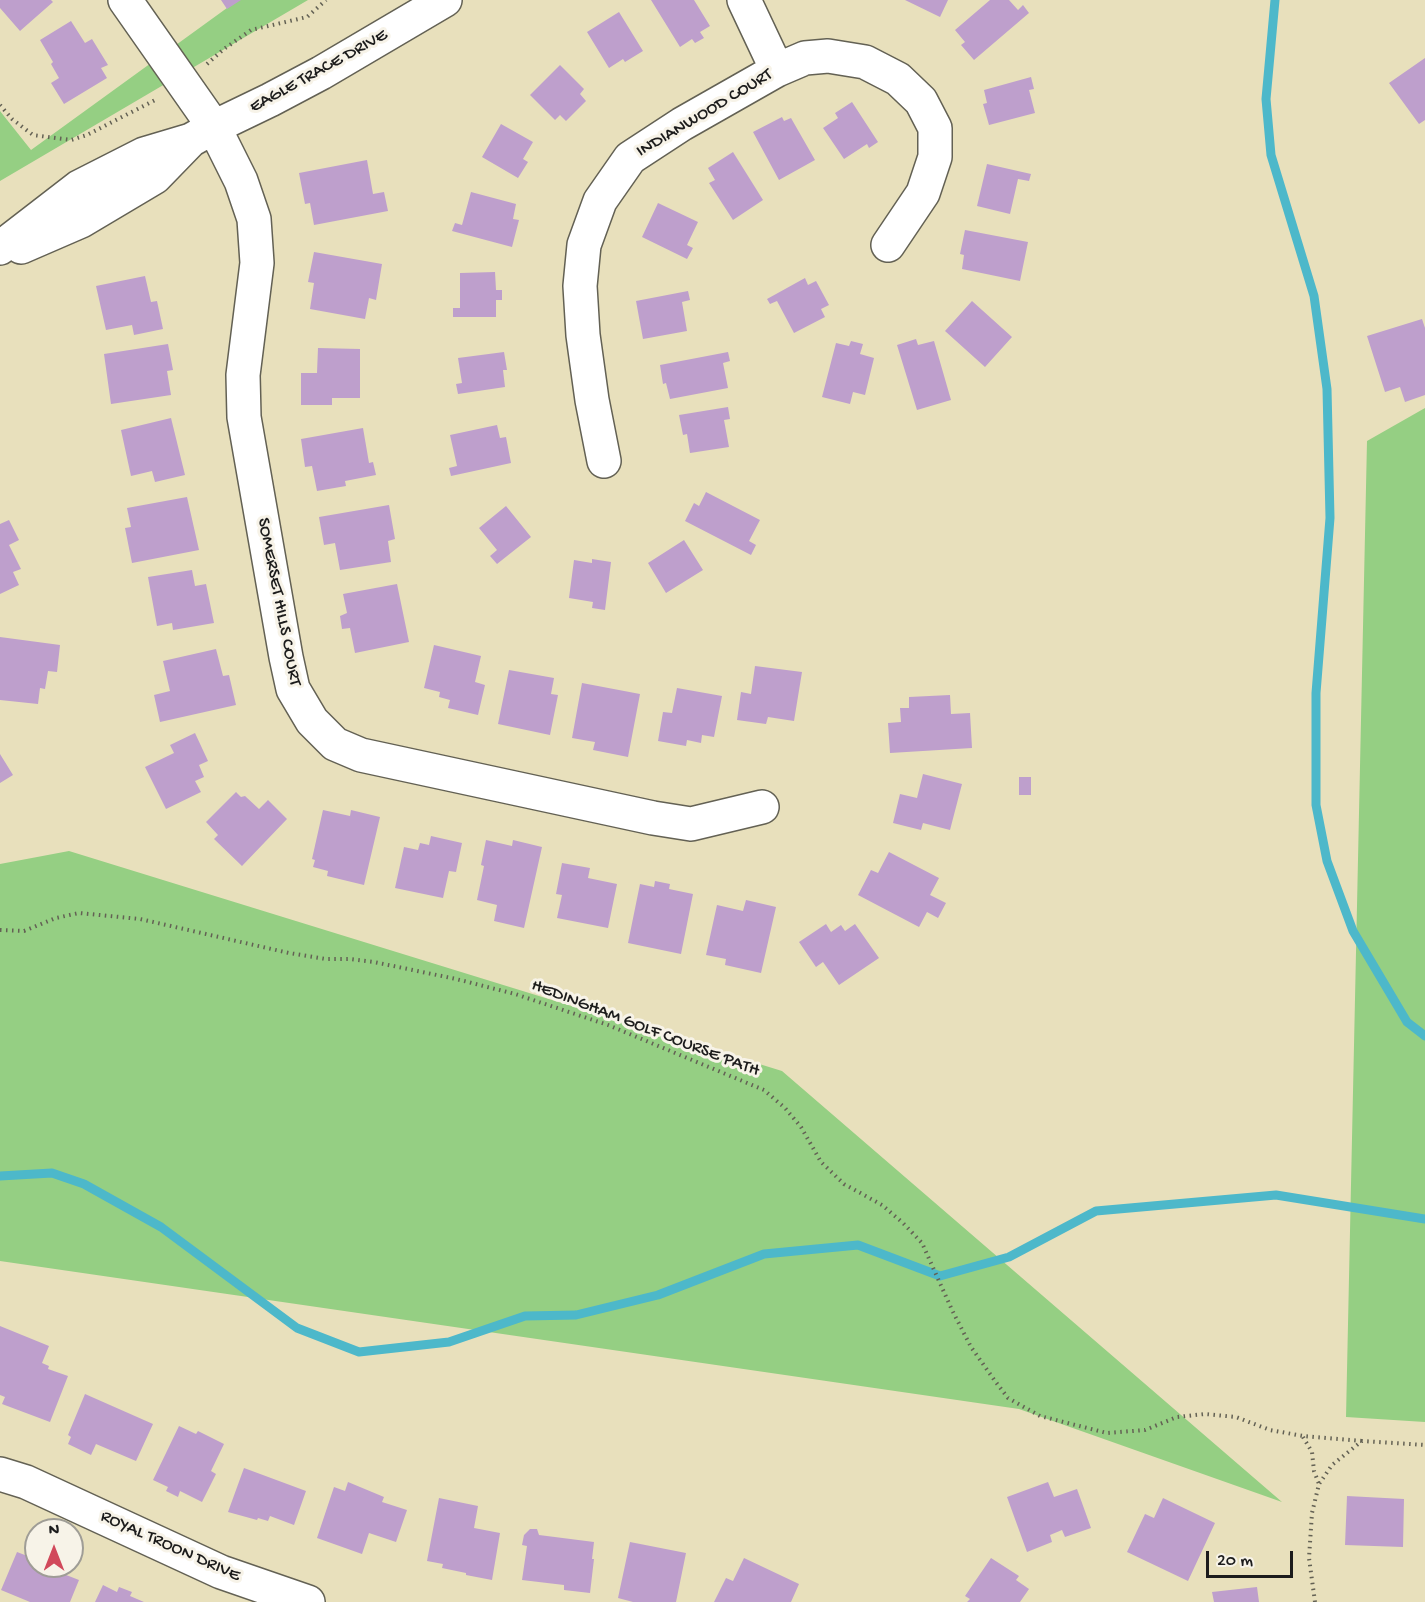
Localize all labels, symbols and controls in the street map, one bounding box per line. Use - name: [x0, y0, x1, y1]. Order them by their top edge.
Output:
- street label: EAGLE TRACE DRIVE: [246, 25, 392, 119]
- street label: INDIANWOOD COURT: [633, 65, 777, 163]
- street label: SOMERSET HILLS COURT: [251, 516, 305, 688]
- street label: HEDINGHAM GOLF COURSE PATH: [528, 975, 762, 1083]
- street label: ROYAL TROON DRIVE: [97, 1506, 243, 1588]
- north arrow: [24, 1518, 84, 1578]
- text: N: [49, 1522, 59, 1541]
- scale bar: [1209, 1539, 1296, 1577]
- text: 20 m: [1217, 1551, 1253, 1572]

